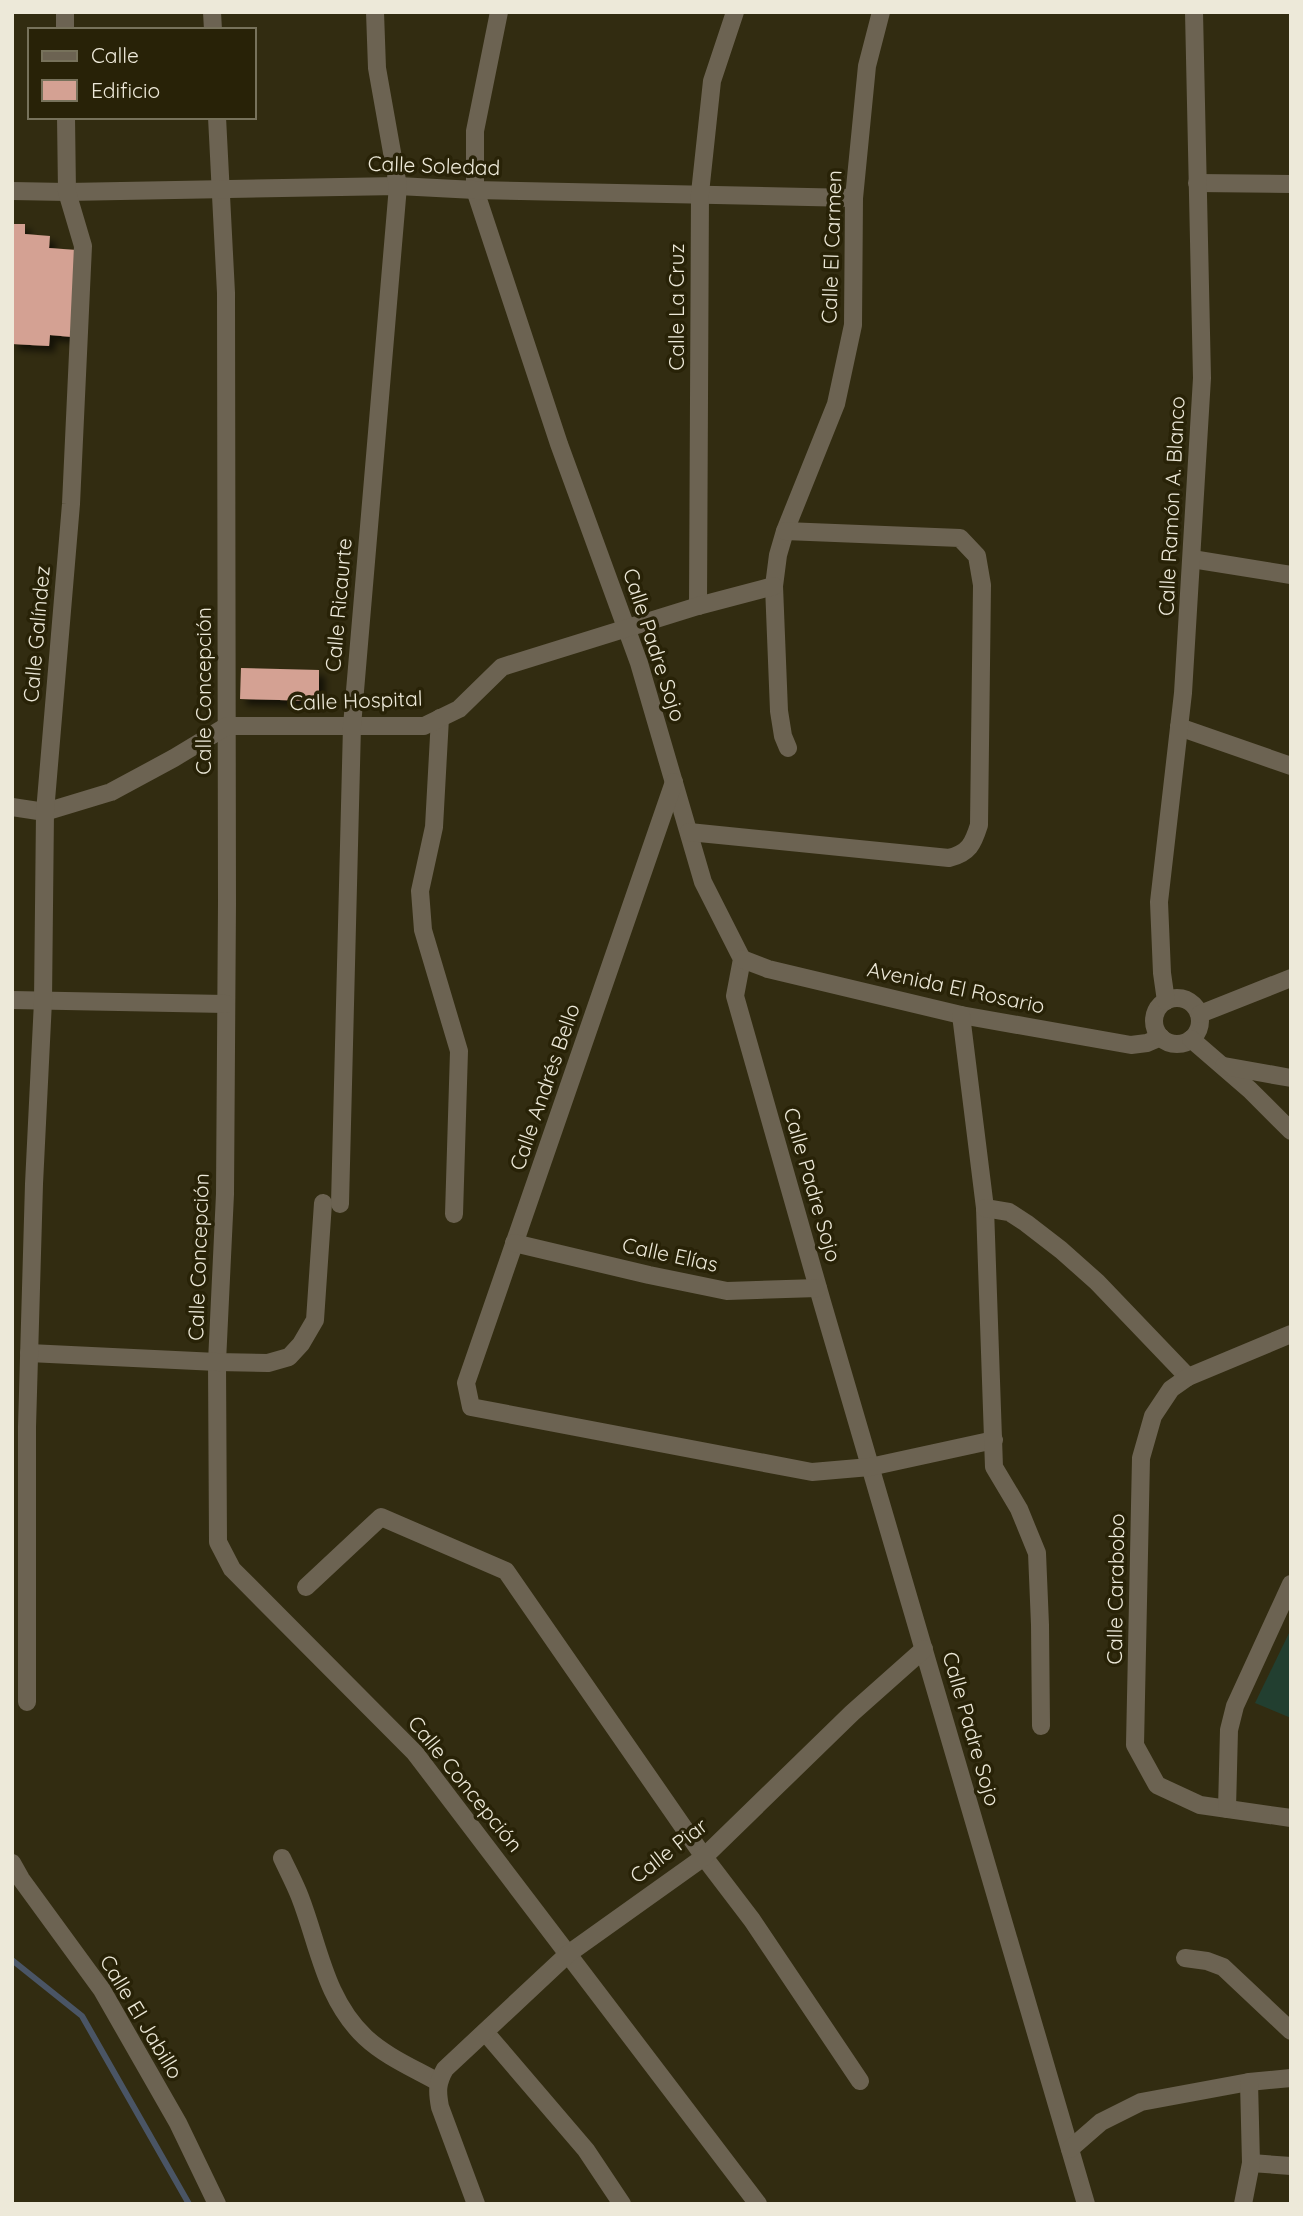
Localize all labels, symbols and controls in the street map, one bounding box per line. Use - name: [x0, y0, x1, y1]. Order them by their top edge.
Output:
- legend: [28, 28, 256, 119]
- text: Calle: [91, 42, 139, 68]
- text: Edificio: [91, 77, 160, 103]
- street label: Calle Soledad: [367, 150, 501, 180]
- street label: Calle El Carmen: [815, 170, 847, 324]
- street label: Calle La Cruz: [663, 244, 689, 370]
- street label: Calle Ramón A. Blanco: [1152, 395, 1190, 617]
- street label: Calle Ricaurte: [319, 537, 357, 673]
- street label: Calle Galíndez: [17, 564, 55, 703]
- street label: Calle Padre Sojo: [618, 565, 692, 725]
- street label: Calle Concepción: [190, 607, 216, 775]
- street label: Calle Hospital: [289, 685, 423, 715]
- street label: Avenida El Rosario: [865, 956, 1047, 1019]
- street label: Calle Andrés Bello: [503, 1000, 585, 1173]
- street label: Calle Padre Sojo: [778, 1105, 847, 1265]
- street label: Calle Concepción: [182, 1173, 214, 1341]
- street label: Calle Elías: [620, 1231, 721, 1277]
- street label: Calle Carabobo: [1101, 1513, 1129, 1665]
- street label: Calle Padre Sojo: [937, 1649, 1006, 1809]
- street label: Calle Concepción: [403, 1710, 529, 1857]
- street label: Calle Piar: [624, 1812, 712, 1889]
- street label: Calle El Jabillo: [95, 1950, 189, 2083]

